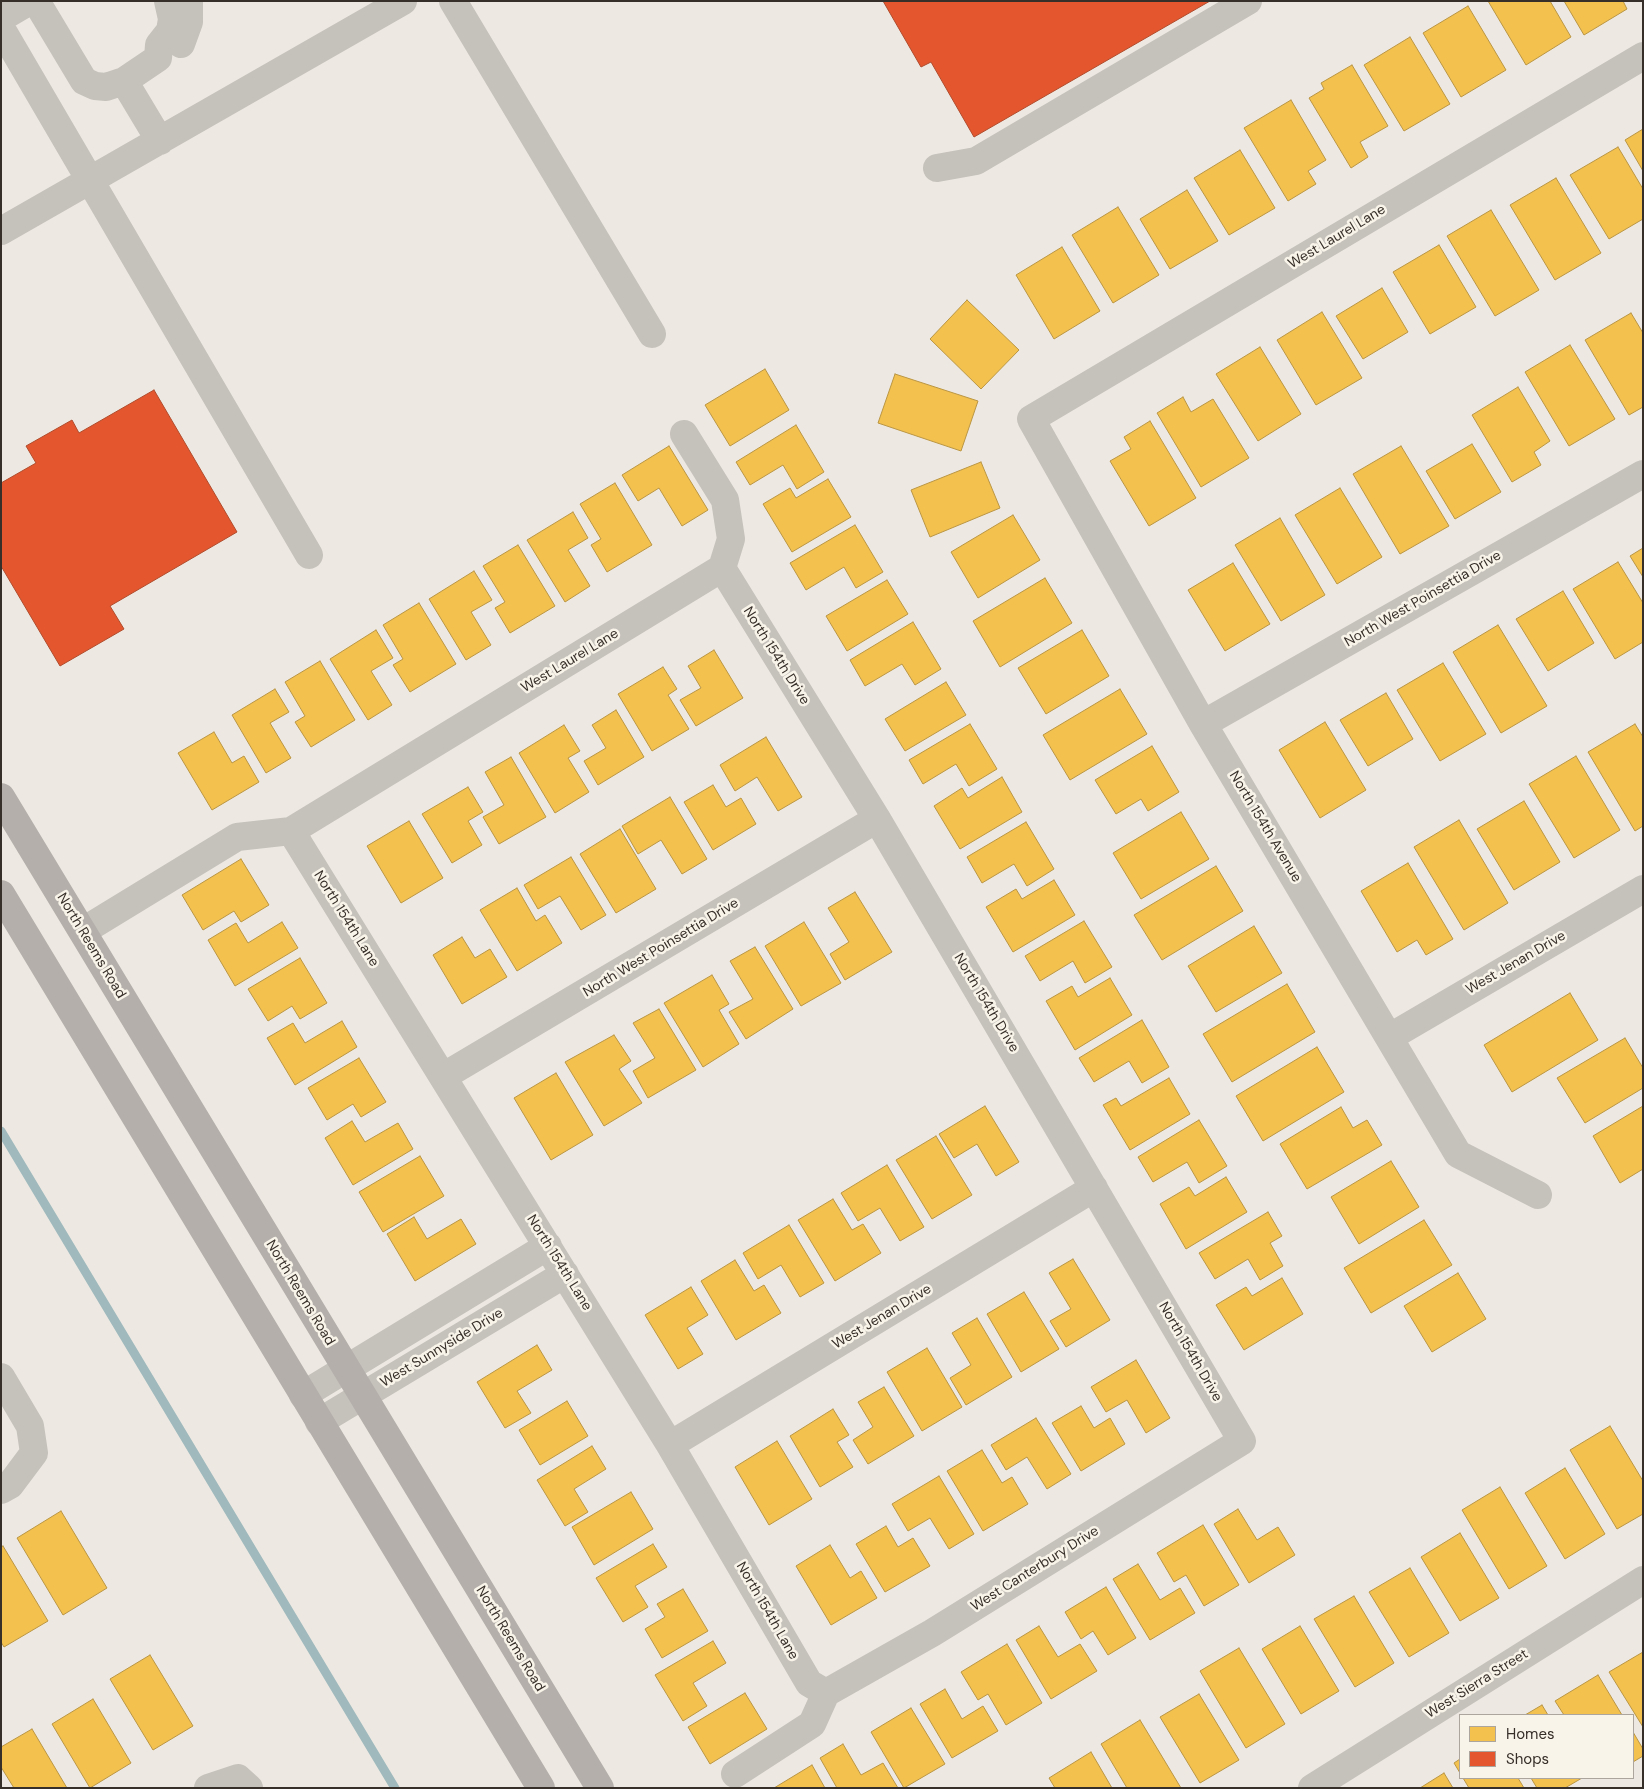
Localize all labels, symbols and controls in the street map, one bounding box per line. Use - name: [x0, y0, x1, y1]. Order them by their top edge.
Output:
- street label: West Laurel Lane: [1285, 201, 1389, 273]
- street label: North West Poinsettia Drive: [1342, 547, 1504, 651]
- street label: North 154th Drive: [739, 604, 813, 708]
- street label: West Laurel Lane: [518, 625, 622, 697]
- street label: North 154th Avenue: [1225, 768, 1305, 886]
- street label: North 154th Lane: [310, 868, 382, 970]
- street label: North Reems Road: [53, 890, 129, 1002]
- street label: North West Poinsettia Drive: [580, 895, 742, 1001]
- street label: West Jenan Drive: [1463, 928, 1569, 998]
- street label: North 154th Drive: [950, 951, 1022, 1055]
- street label: North 154th Lane: [523, 1212, 595, 1314]
- street label: North Reems Road: [262, 1237, 338, 1349]
- street label: West Jenan Drive: [830, 1281, 934, 1353]
- street label: North 154th Drive: [1155, 1299, 1225, 1405]
- street label: West Sunnyside Drive: [378, 1305, 506, 1391]
- street label: West Canterbury Drive: [968, 1523, 1102, 1615]
- street label: North 154th Lane: [732, 1559, 802, 1663]
- street label: North Reems Road: [472, 1583, 548, 1695]
- street label: West Sierra Street: [1423, 1646, 1531, 1722]
- legend: [1459, 1714, 1634, 1779]
- text: Homes: [1506, 1724, 1555, 1744]
- text: Shops: [1506, 1749, 1549, 1769]

